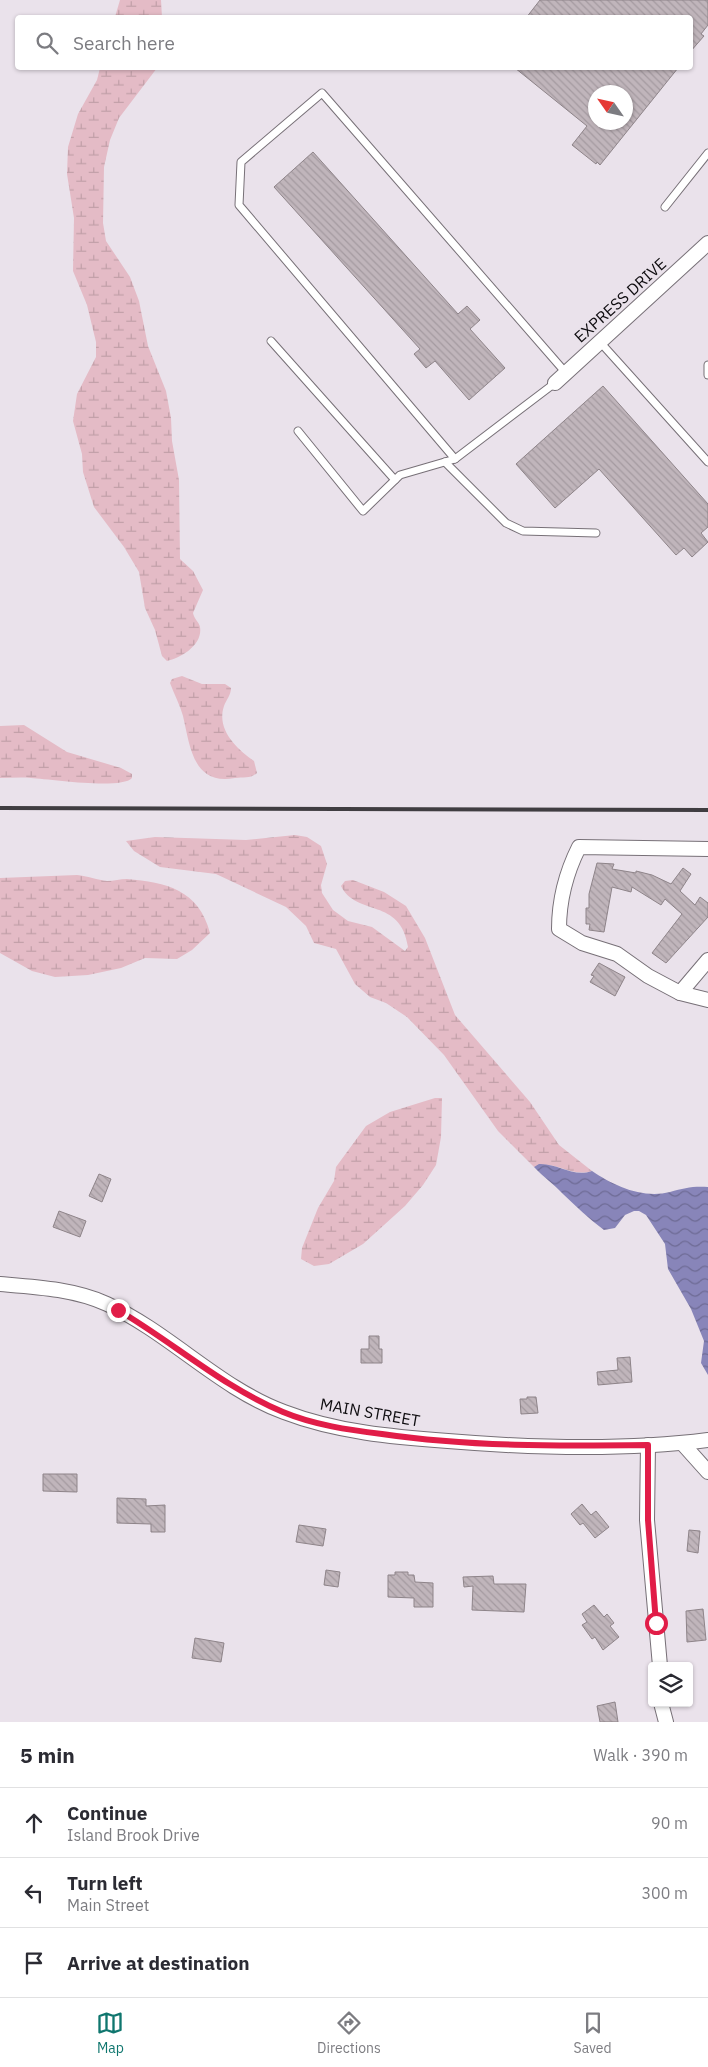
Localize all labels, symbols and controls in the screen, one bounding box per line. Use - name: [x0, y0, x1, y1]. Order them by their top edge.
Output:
- search box: [15, 15, 693, 70]
- icon: search: [33, 29, 61, 57]
- text: Search here: [73, 31, 175, 55]
- north arrow: [588, 85, 633, 130]
- street label: EXPRESS DRIVE: [570, 253, 670, 347]
- route end: [107, 1299, 130, 1322]
- street label: MAIN STREET: [319, 1393, 421, 1431]
- route start: [645, 1612, 668, 1635]
- map controls: [648, 1662, 693, 1707]
- button: layers: [648, 1662, 693, 1707]
- text: 5 min: [20, 1741, 75, 1769]
- text: Walk · 390 m: [593, 1745, 688, 1765]
- text: Continue: [67, 1801, 147, 1825]
- icon: ahead: [20, 1809, 48, 1837]
- text: 90 m: [651, 1813, 688, 1833]
- text: Island Brook Drive: [67, 1825, 200, 1845]
- text: Turn left: [67, 1871, 143, 1895]
- icon: left: [20, 1879, 48, 1907]
- text: 300 m: [641, 1883, 688, 1903]
- text: Main Street: [67, 1895, 149, 1915]
- icon: arrive: [20, 1949, 48, 1977]
- text: Arrive at destination: [67, 1951, 250, 1975]
- tab: Map: [96, 2009, 124, 2057]
- tab: Directions: [317, 2009, 381, 2057]
- tab: Saved: [574, 2009, 612, 2057]

